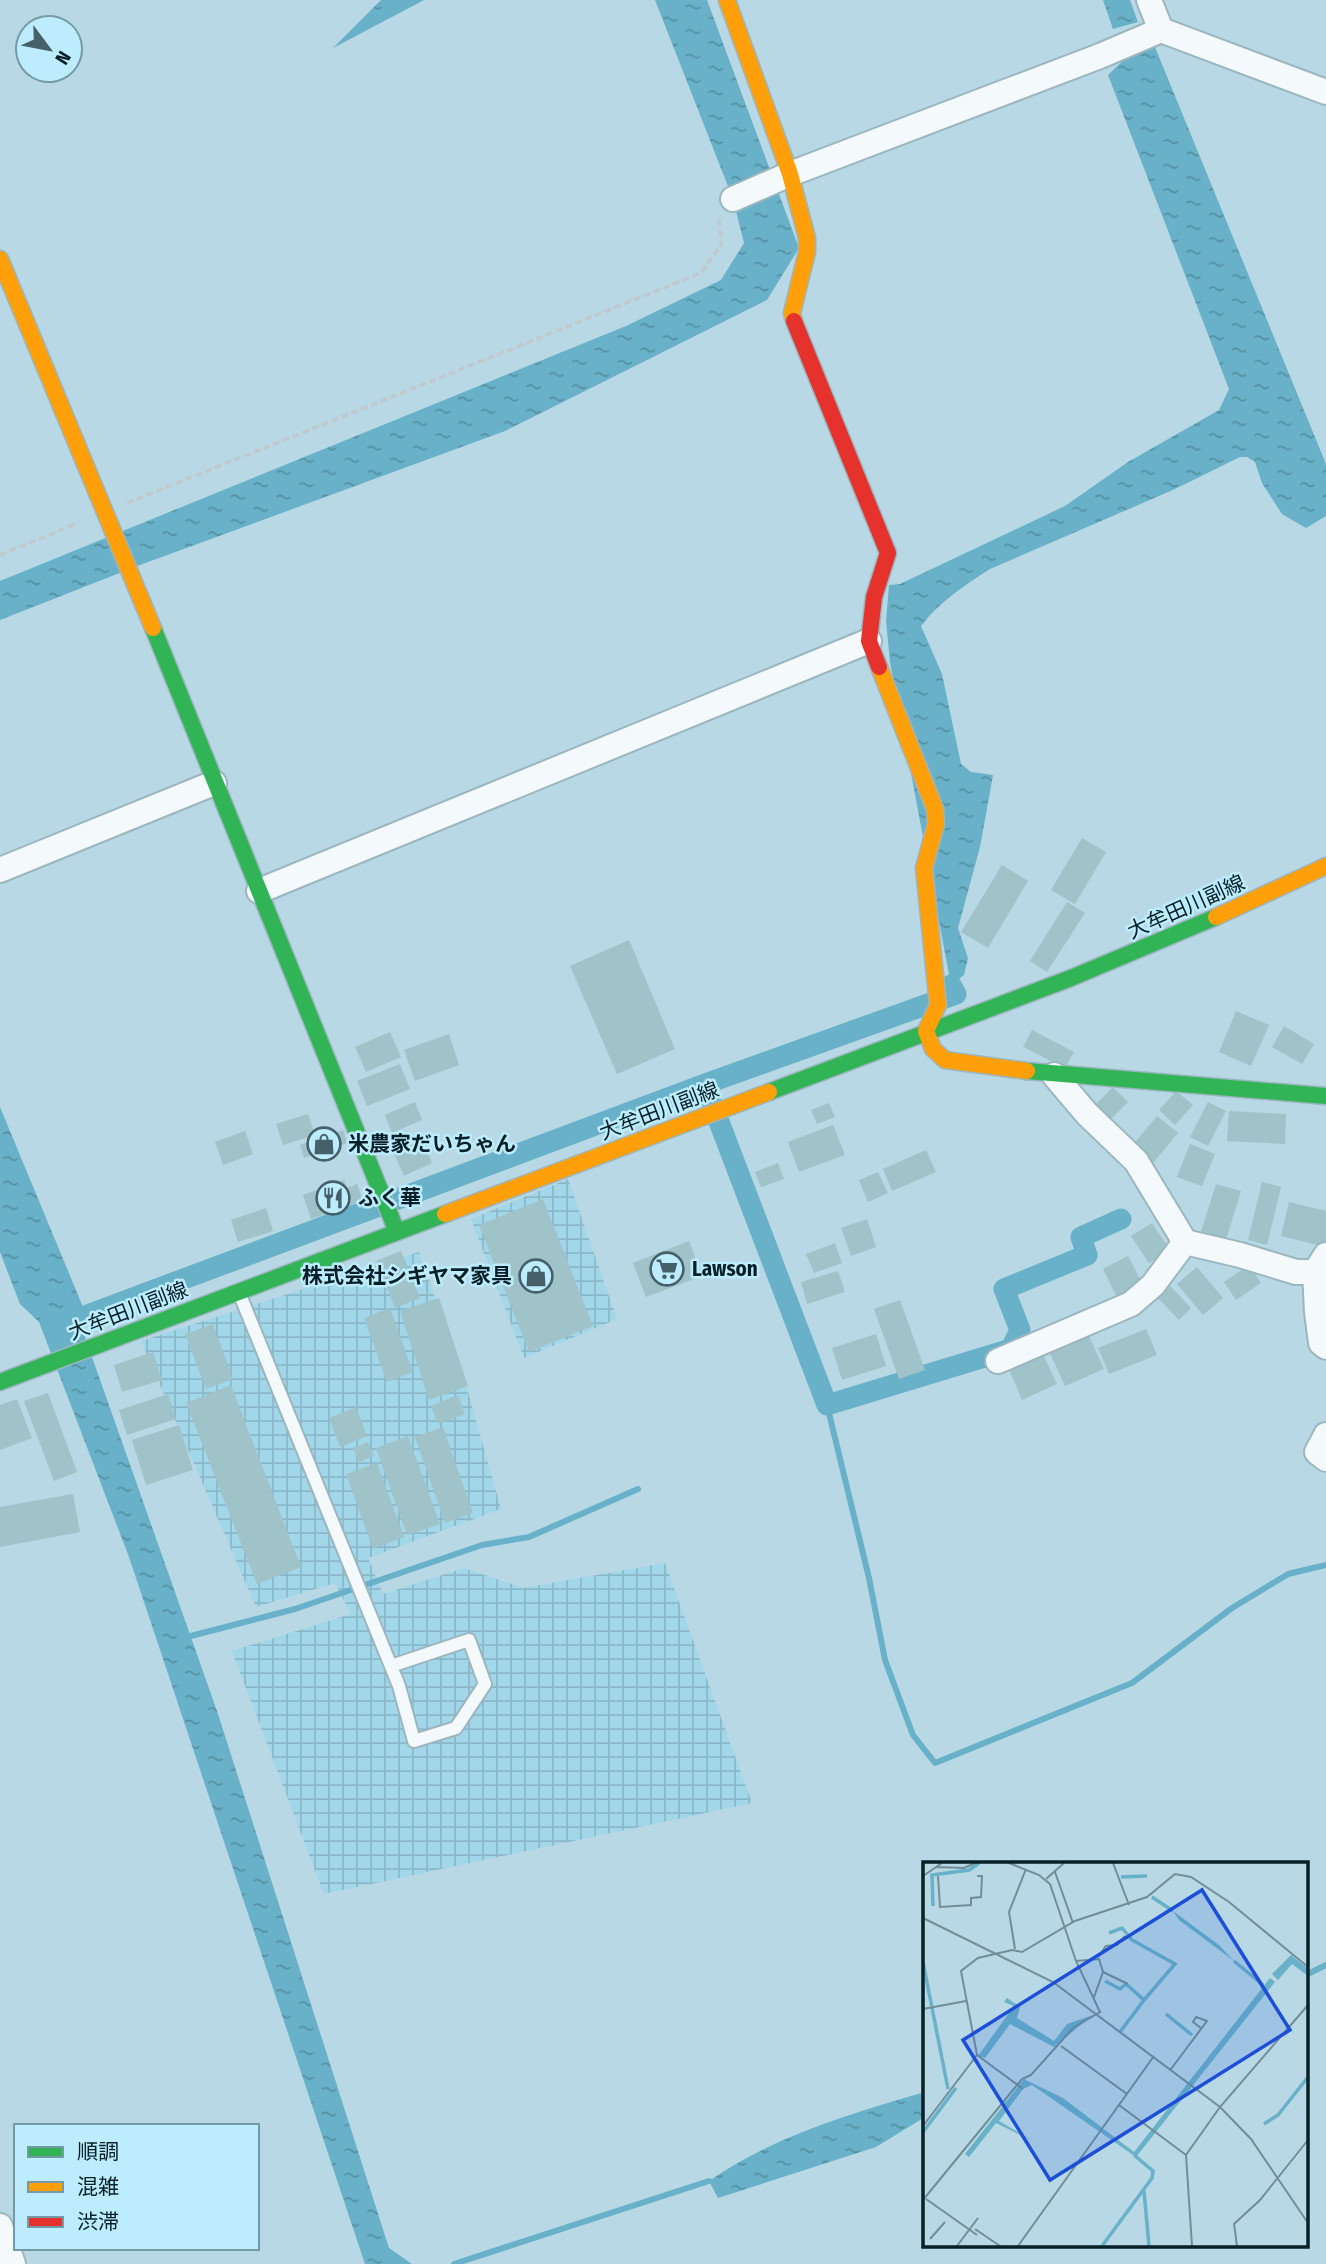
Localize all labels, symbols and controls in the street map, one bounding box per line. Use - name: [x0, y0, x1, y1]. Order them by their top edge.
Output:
- north arrow: [14, 14, 84, 84]
- text: N: [50, 47, 76, 69]
- street label: 大牟田川副線: [1123, 869, 1249, 945]
- street label: 大牟田川副線: [596, 1076, 722, 1146]
- shop icon: 米農家だいちゃん: [305, 1125, 343, 1163]
- place label: 米農家だいちゃん: [348, 1131, 516, 1157]
- restaurant icon: ふく華: [314, 1179, 352, 1217]
- place label: ふく華: [358, 1185, 421, 1211]
- supermarket icon: Lawson: [648, 1250, 686, 1288]
- place label: Lawson: [692, 1256, 758, 1282]
- shop icon: 株式会社シギヤマ家具: [517, 1257, 555, 1295]
- place label: 株式会社シギヤマ家具: [302, 1263, 512, 1289]
- street label: 大牟田川副線: [65, 1276, 191, 1346]
- inset map: [923, 1862, 1308, 2246]
- legend: [14, 2124, 259, 2250]
- text: 順調: [77, 2139, 119, 2165]
- text: 混雑: [77, 2174, 119, 2200]
- text: 渋滞: [77, 2209, 119, 2235]

